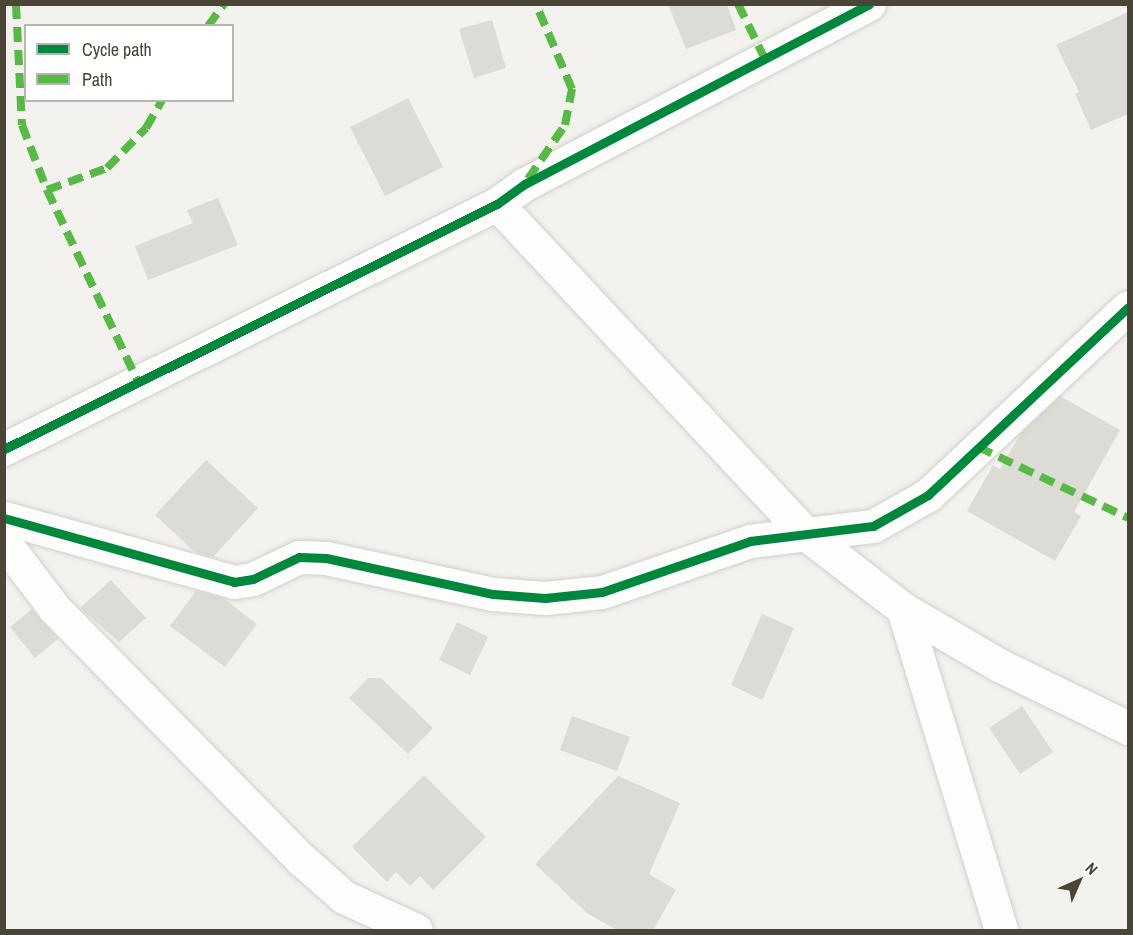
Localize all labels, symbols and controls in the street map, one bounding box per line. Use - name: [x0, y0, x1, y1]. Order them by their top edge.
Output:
- legend: [24, 24, 234, 102]
- text: Cycle path: [82, 37, 152, 62]
- text: Path: [82, 67, 112, 92]
- north arrow: [1049, 851, 1109, 911]
- text: N: [1081, 857, 1103, 879]

